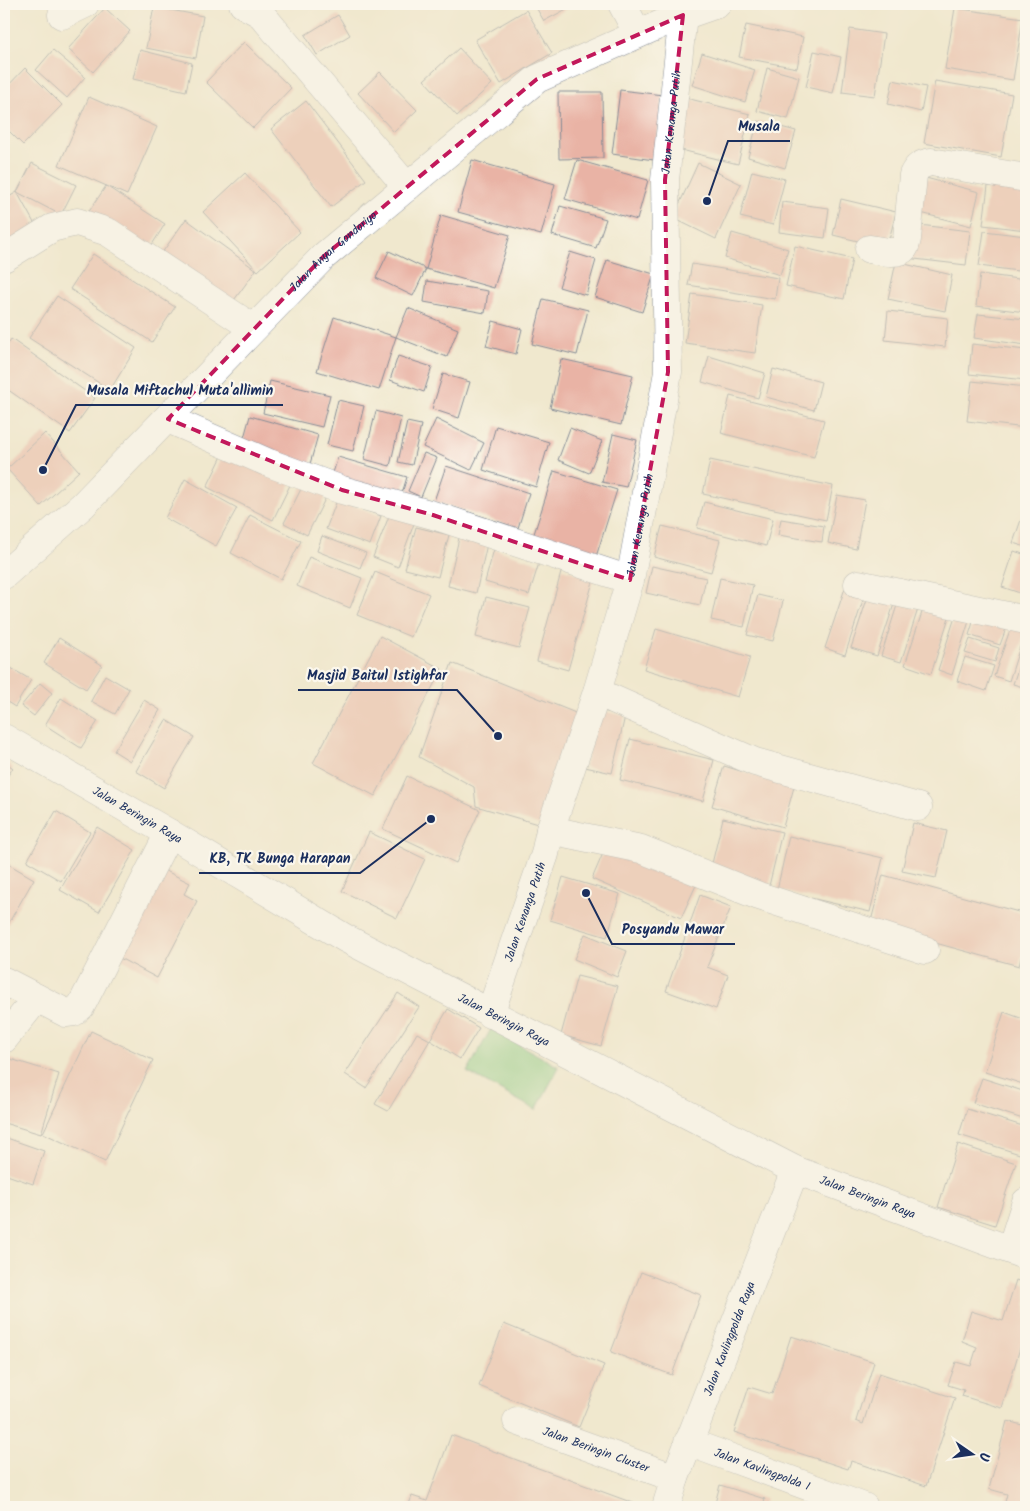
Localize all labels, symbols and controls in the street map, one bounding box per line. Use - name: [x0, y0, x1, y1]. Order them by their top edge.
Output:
- street label: Jalan Kenanga Putih: [656, 69, 686, 175]
- callout: Musala: [728, 112, 790, 141]
- text: Musala: [738, 116, 780, 138]
- street label: Jalan Anyar Gondoriyo: [285, 206, 381, 296]
- callout: Musala Miftachul Muta'allimin: [76, 376, 283, 405]
- text: Musala Miftachul Muta'allimin: [87, 380, 274, 402]
- street label: Jalan Kenanga Putih: [621, 472, 659, 578]
- callout: Masjid Baitul Istighfar: [298, 661, 457, 690]
- text: Masjid Baitul Istighfar: [307, 665, 448, 687]
- street label: Jalan Beringin Raya: [89, 781, 186, 849]
- callout: KB, TK Bunga Harapan: [199, 844, 360, 873]
- text: KB, TK Bunga Harapan: [209, 848, 351, 870]
- street label: Jalan Kenanga Putih: [499, 859, 551, 964]
- callout: Posyandu Mawar: [612, 915, 735, 944]
- text: Posyandu Mawar: [622, 919, 725, 941]
- street label: Jalan Beringin Raya: [455, 988, 553, 1052]
- street label: Jalan Beringin Raya: [817, 1170, 919, 1224]
- street label: Jalan Kavlingpolda Raya: [698, 1278, 760, 1399]
- street label: Jalan Beringin Cluster: [540, 1422, 653, 1478]
- north arrow: [948, 1428, 998, 1478]
- street label: Jalan Kavlingpolda I: [711, 1443, 813, 1496]
- text: U: [972, 1450, 995, 1464]

